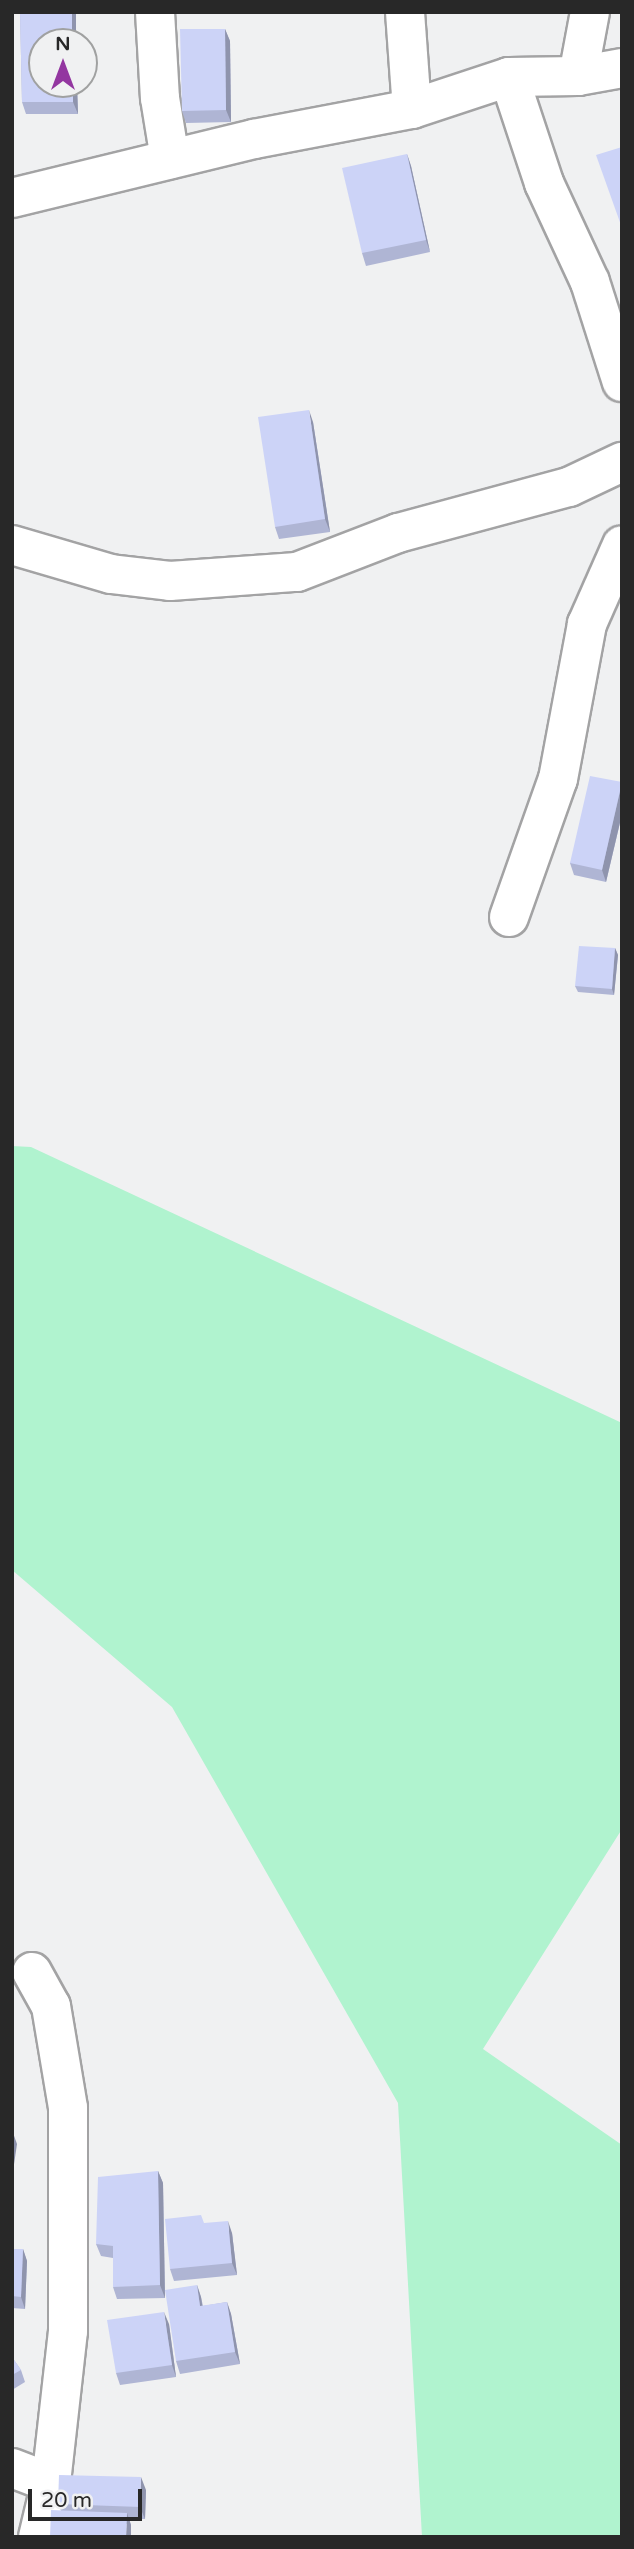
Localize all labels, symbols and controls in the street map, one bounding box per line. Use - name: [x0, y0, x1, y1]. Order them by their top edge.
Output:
- north arrow: [28, 28, 98, 98]
- text: N: [55, 33, 71, 55]
- scale bar: [32, 2476, 145, 2520]
- text: 20 m: [41, 2488, 92, 2513]

